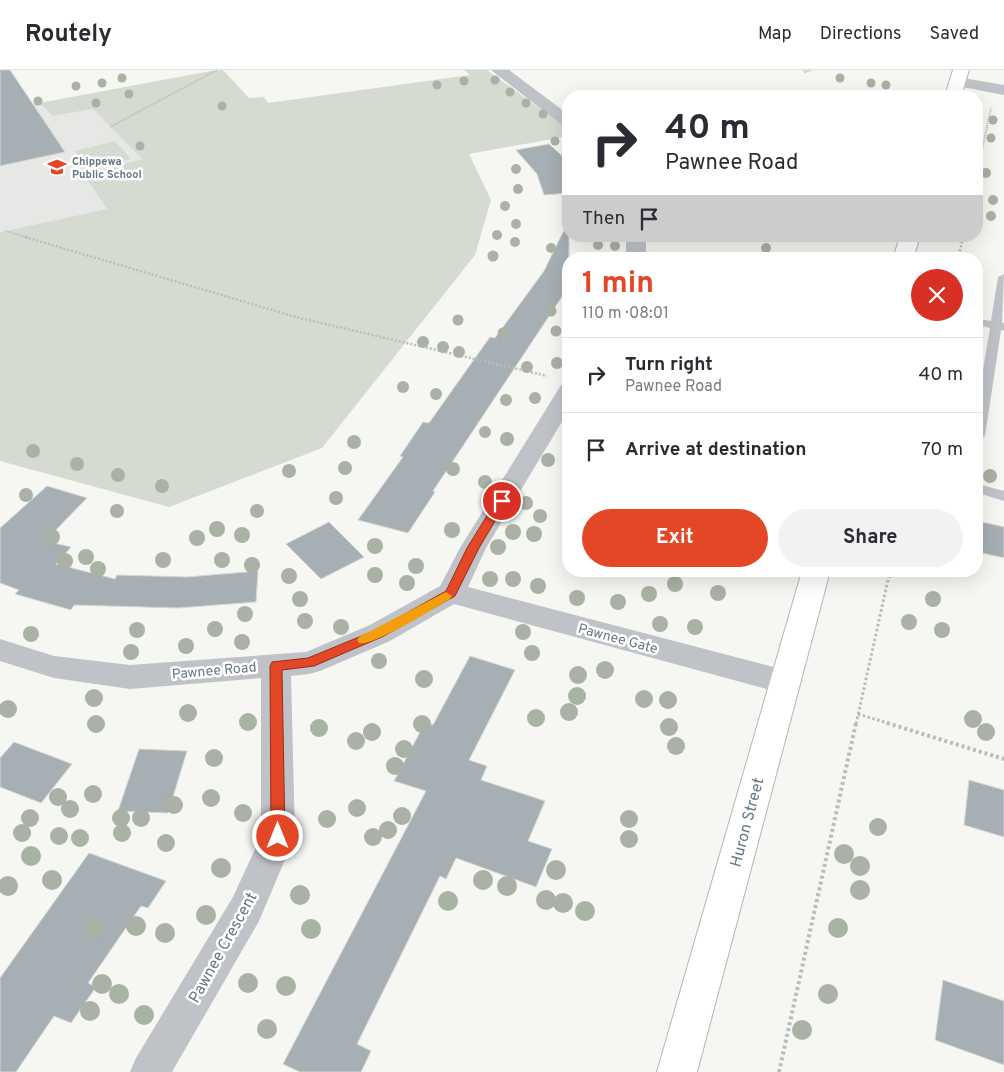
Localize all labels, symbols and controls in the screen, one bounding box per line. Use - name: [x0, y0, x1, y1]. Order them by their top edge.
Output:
- text: Routely: [25, 20, 112, 50]
- text: Map: [758, 23, 792, 46]
- text: Directions: [820, 23, 902, 46]
- text: Saved: [930, 23, 979, 46]
- text: 40 m: [665, 107, 750, 151]
- icon: right: [582, 110, 647, 175]
- text: Pawnee Road: [665, 150, 798, 177]
- place label: Chippewa Public School: [72, 155, 142, 182]
- school or university icon: Chippewa Public School: [46, 156, 68, 178]
- icon: arrive: [635, 205, 663, 233]
- text: Then: [582, 207, 625, 231]
- text: 1 min: [582, 266, 654, 303]
- button: close: [911, 269, 963, 321]
- text: 110 m · 08:01: [582, 304, 669, 324]
- text: Turn right: [625, 353, 713, 377]
- icon: right: [582, 361, 610, 389]
- text: 40 m: [918, 363, 963, 387]
- text: Pawnee Road: [625, 377, 722, 397]
- icon: arrive: [582, 436, 610, 464]
- text: Arrive at destination: [625, 438, 806, 462]
- text: 70 m: [921, 438, 963, 462]
- pin: [481, 480, 523, 522]
- icon: arrive: [488, 487, 516, 515]
- button: Exit: [582, 509, 768, 567]
- button: Share: [778, 509, 963, 567]
- street label: Pawnee Gate: [576, 621, 659, 658]
- street label: Pawnee Road: [171, 659, 257, 684]
- street label: Huron Street: [726, 776, 769, 869]
- position arrow: [251, 809, 303, 861]
- street label: Pawnee Crescent: [185, 889, 262, 1007]

